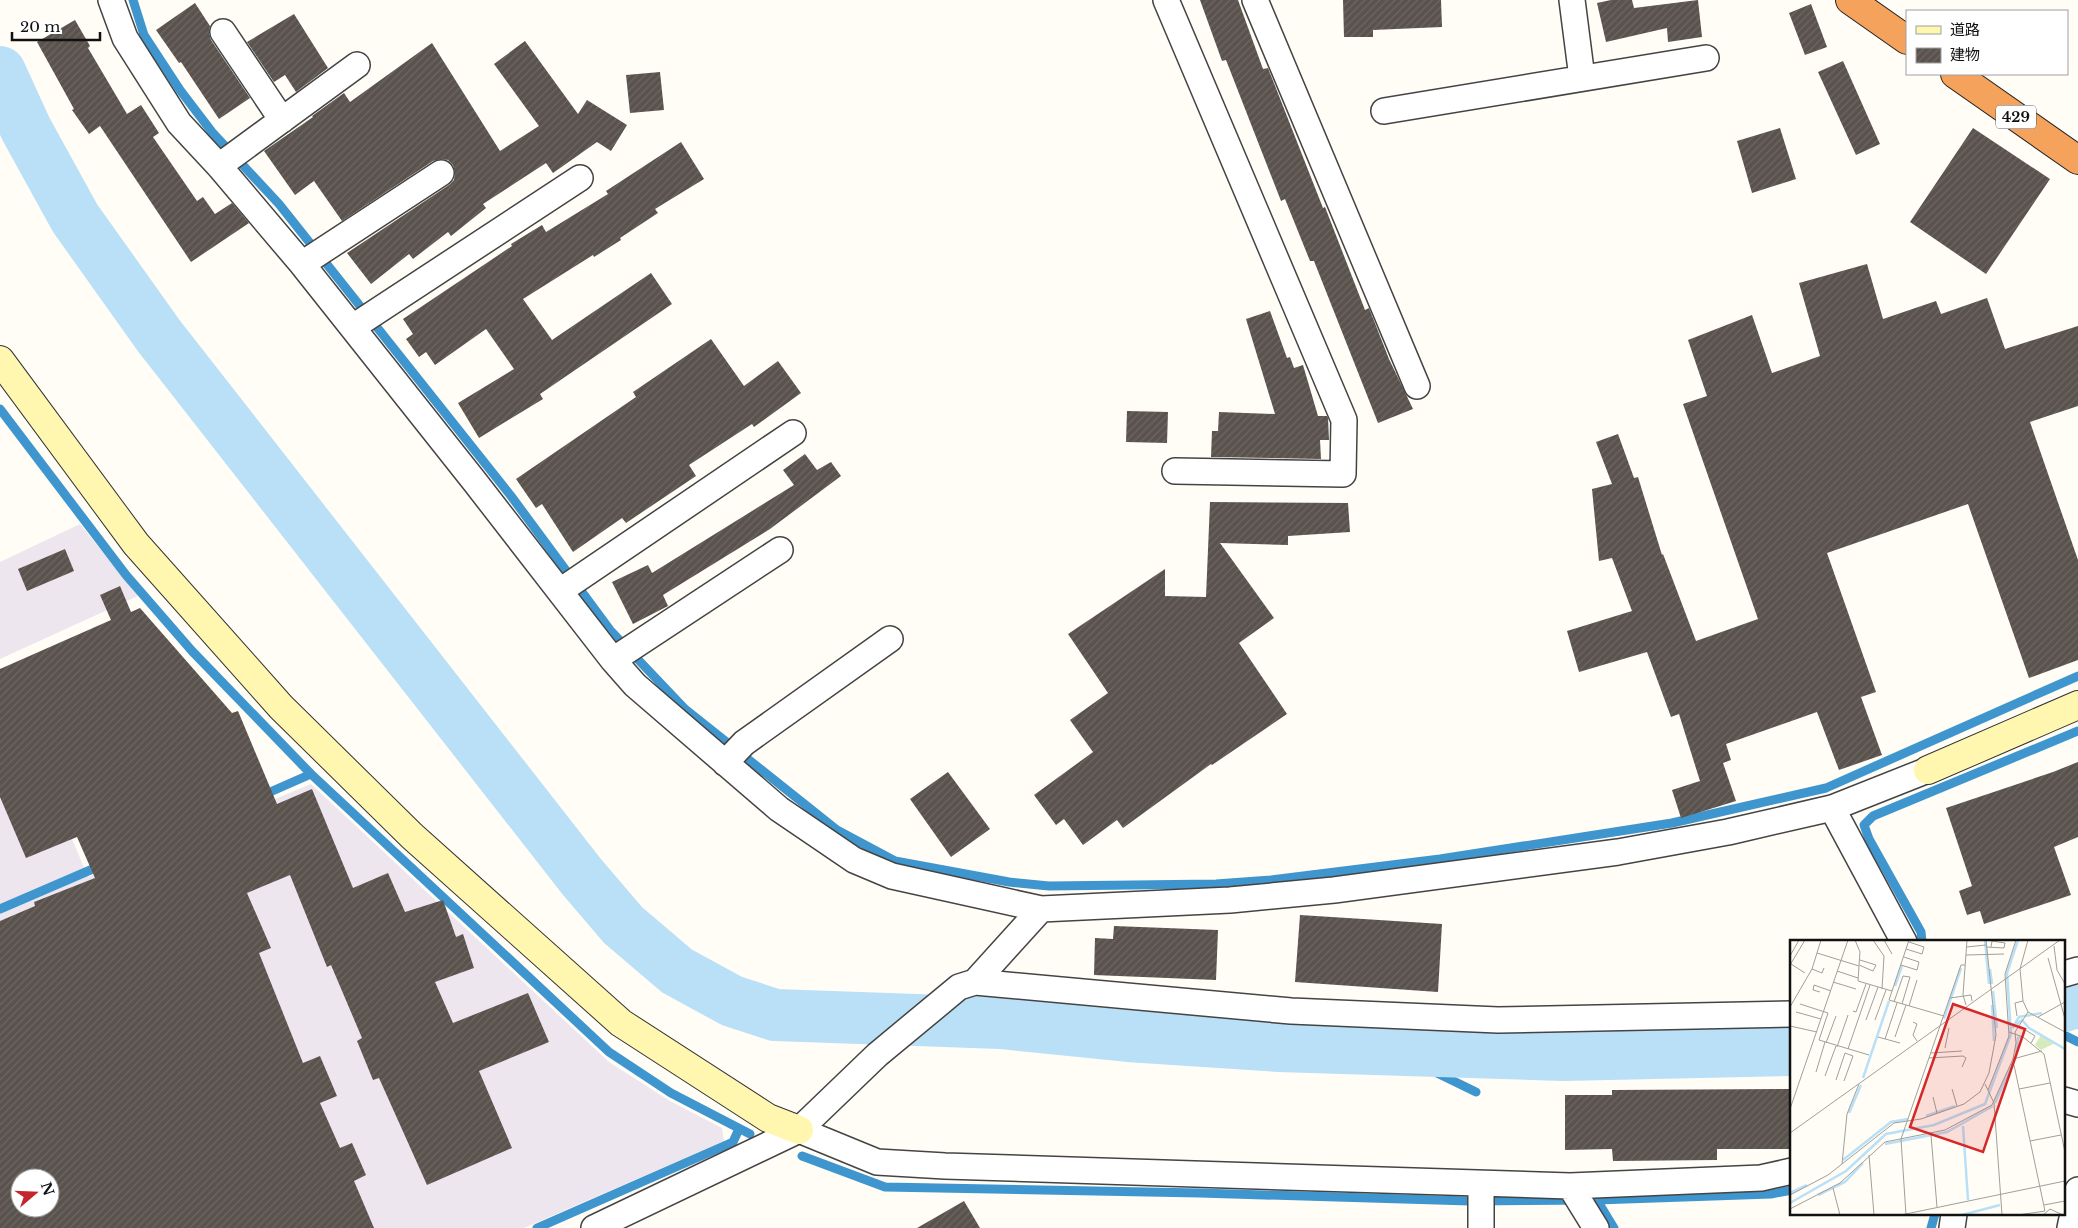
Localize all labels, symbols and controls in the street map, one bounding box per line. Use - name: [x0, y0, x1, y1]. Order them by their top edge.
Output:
- scale bar: [12, 10, 100, 42]
- legend: [1906, 10, 2068, 75]
- text: 20 m: [20, 17, 60, 36]
- text: 道路: [1950, 20, 1980, 39]
- text: 建物: [1950, 45, 1980, 64]
- road number: 429: [1996, 105, 2036, 128]
- inset map: [1790, 940, 2066, 1216]
- north arrow: [10, 1168, 60, 1218]
- text: N: [37, 1180, 58, 1198]

